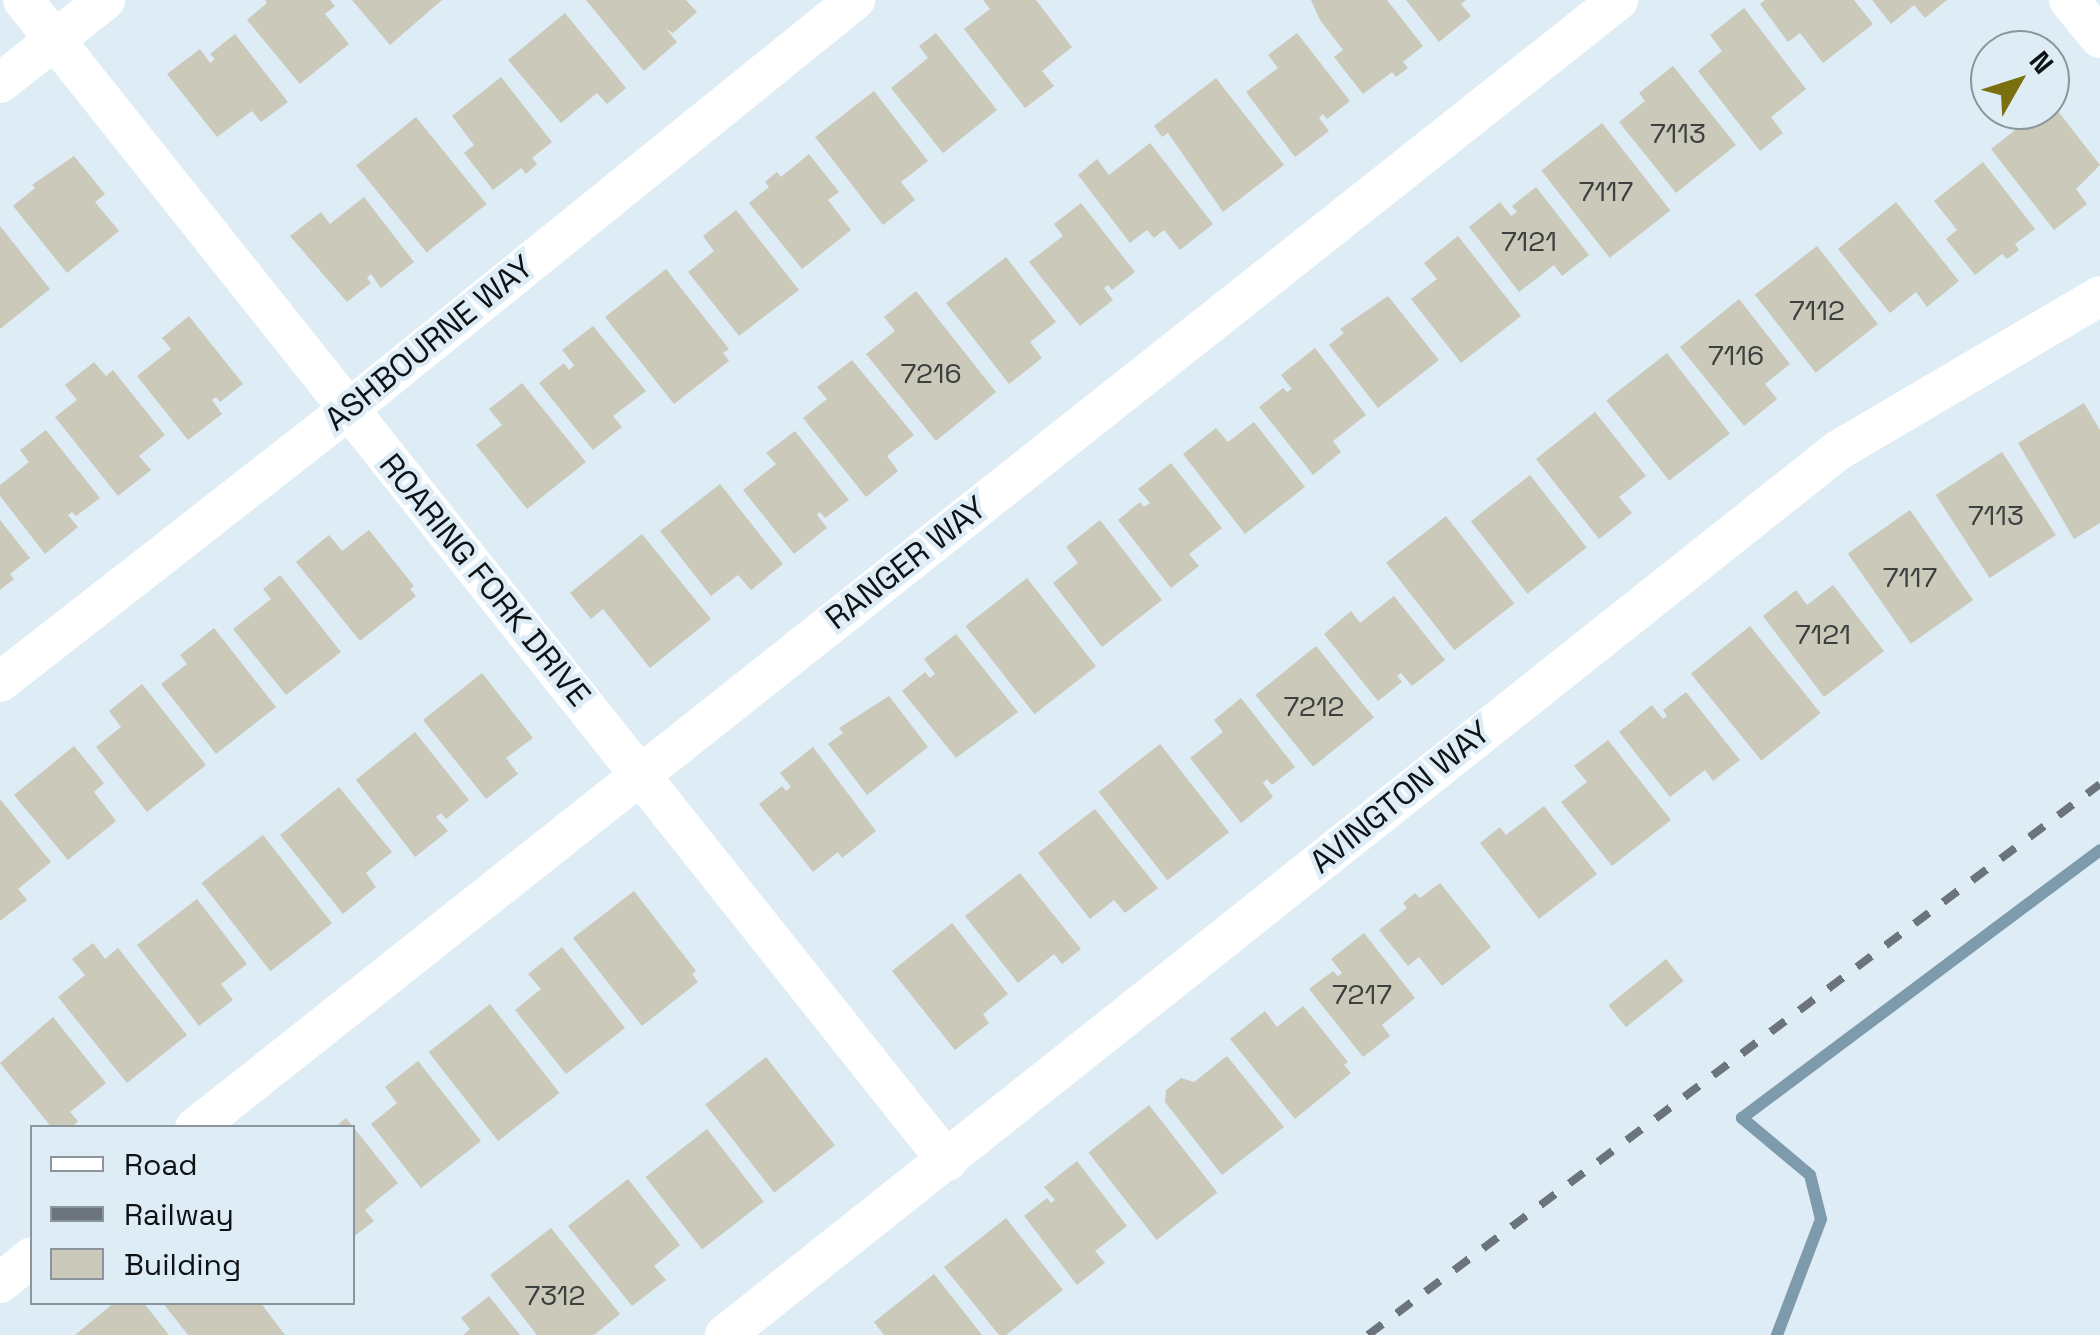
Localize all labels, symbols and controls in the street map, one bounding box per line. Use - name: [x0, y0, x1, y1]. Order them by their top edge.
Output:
- north arrow: [1970, 30, 2070, 130]
- text: N: [2022, 44, 2062, 81]
- house number: 7113: [1650, 116, 1706, 150]
- house number: 7117: [1579, 174, 1633, 208]
- house number: 7121: [1501, 224, 1557, 258]
- street label: ASHBOURNE WAY: [317, 247, 541, 439]
- house number: 7112: [1789, 293, 1845, 327]
- house number: 7116: [1708, 338, 1764, 372]
- house number: 7216: [900, 356, 962, 390]
- street label: ROARING FORK DRIVE: [371, 446, 599, 714]
- street label: RANGER WAY: [818, 488, 994, 638]
- house number: 7113: [1968, 498, 2024, 532]
- house number: 7117: [1883, 560, 1937, 594]
- house number: 7121: [1795, 617, 1851, 651]
- house number: 7212: [1284, 689, 1344, 723]
- street label: AVINGTON WAY: [1302, 713, 1498, 881]
- house number: 7217: [1332, 977, 1392, 1011]
- legend: [30, 1125, 355, 1305]
- text: Road: [124, 1145, 198, 1184]
- text: Railway: [124, 1195, 234, 1234]
- text: Building: [124, 1245, 241, 1284]
- house number: 7312: [525, 1278, 585, 1312]

